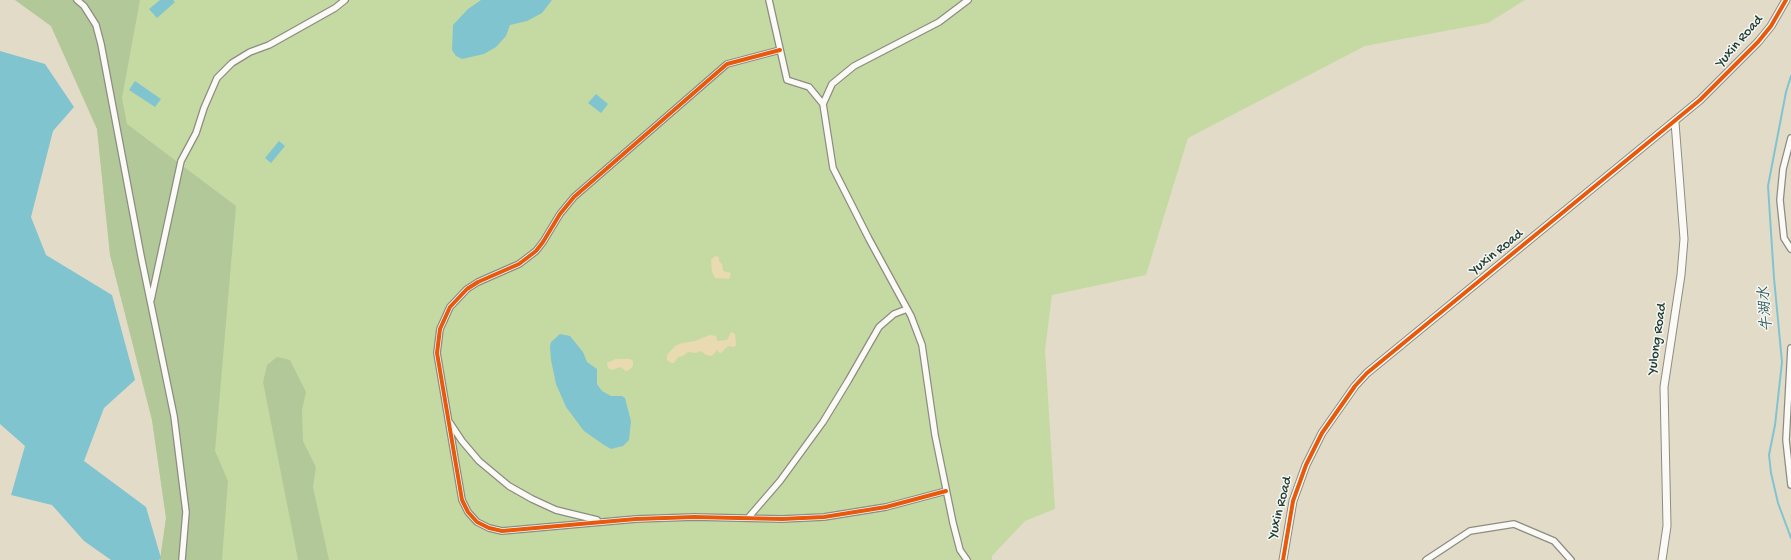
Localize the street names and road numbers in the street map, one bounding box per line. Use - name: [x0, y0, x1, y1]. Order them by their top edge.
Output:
- street label: Yuxin Road: [1713, 12, 1767, 72]
- street label: Yuxin Road: [1467, 226, 1527, 280]
- street label: Yulong Road: [1645, 302, 1671, 376]
- street label: Yuxin Road: [1265, 475, 1297, 541]

